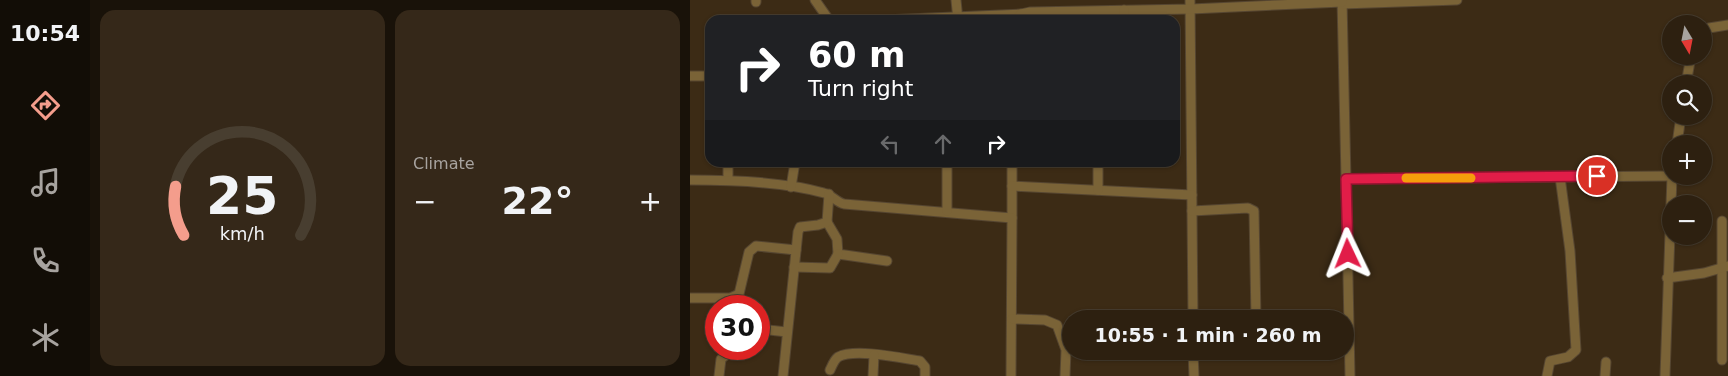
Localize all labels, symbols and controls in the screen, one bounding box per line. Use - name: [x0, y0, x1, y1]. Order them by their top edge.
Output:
- north arrow: [1662, 15, 1712, 65]
- map controls: [1662, 15, 1712, 245]
- text: 10:54: [10, 21, 80, 46]
- icon: right: [725, 35, 790, 100]
- text: 60 m: [808, 35, 905, 75]
- button: search: [1662, 75, 1712, 125]
- text: Turn right: [808, 76, 913, 101]
- icon: directions: [28, 88, 63, 123]
- icon: left: [876, 130, 904, 158]
- icon: ahead: [929, 130, 957, 158]
- icon: right: [982, 130, 1010, 158]
- button: +: [1662, 135, 1712, 185]
- text: Climate: [413, 154, 475, 173]
- pin: [1576, 155, 1618, 197]
- icon: arrive: [1583, 162, 1611, 190]
- icon: music: [28, 165, 63, 200]
- text: 25: [206, 166, 279, 226]
- text: 22°: [502, 179, 573, 223]
- text: −: [413, 185, 436, 218]
- text: +: [639, 185, 662, 218]
- button: −: [1662, 195, 1712, 245]
- text: km/h: [220, 223, 265, 244]
- position arrow: [1321, 227, 1373, 279]
- icon: phone: [28, 243, 63, 278]
- speed limit sign: 30: [705, 295, 770, 360]
- icon: climate: [28, 320, 63, 355]
- text: 10:55 · 1 min · 260 m: [1094, 324, 1322, 346]

